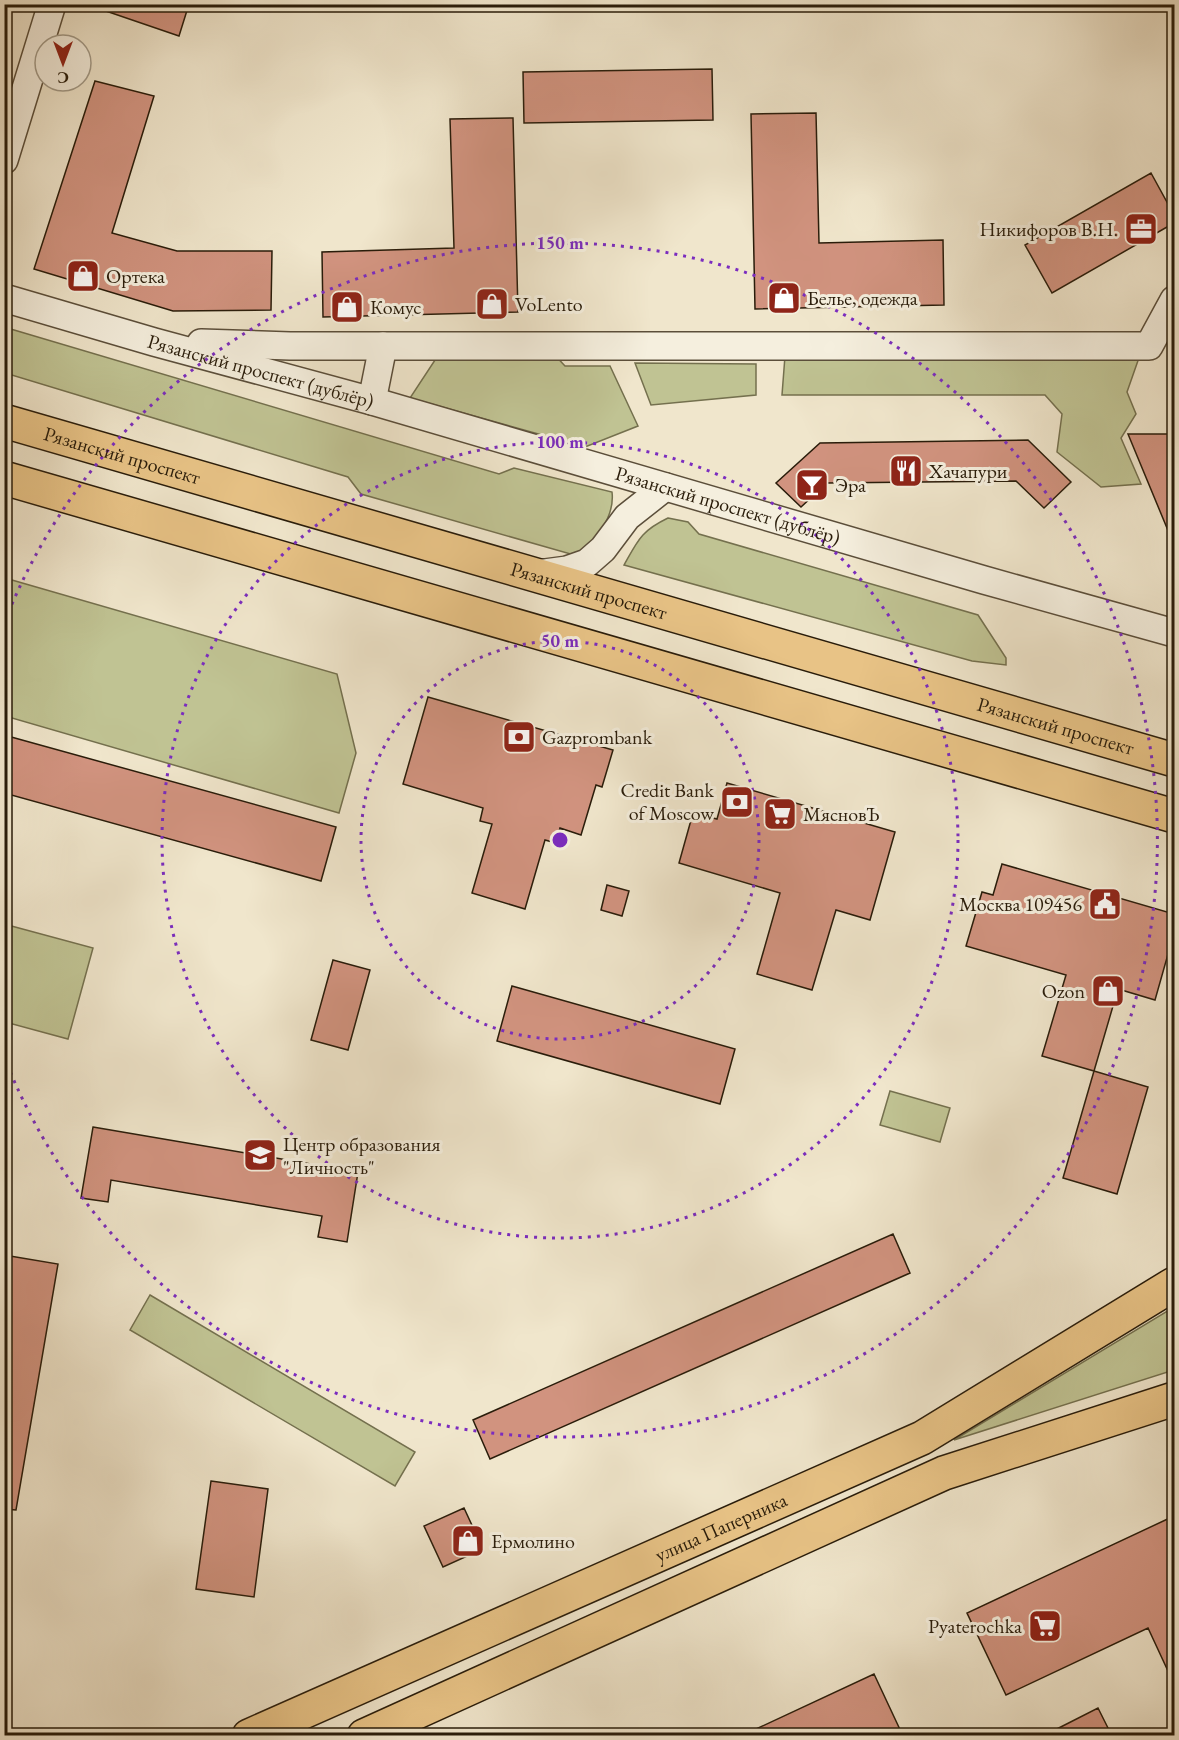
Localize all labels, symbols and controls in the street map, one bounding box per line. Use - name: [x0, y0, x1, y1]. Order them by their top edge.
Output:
- north arrow: [33, 33, 93, 93]
- text: С: [57, 67, 69, 88]
- office icon: Никифоров В.Н.: [1123, 211, 1159, 247]
- place label: Никифоров В.Н.: [980, 216, 1118, 242]
- text: 150 m: [536, 231, 584, 254]
- shop icon: Ортека: [65, 258, 101, 294]
- place label: Ортека: [106, 263, 165, 289]
- shop icon: Белье, одежда: [766, 280, 802, 316]
- place label: Белье, одежда: [807, 285, 918, 311]
- shop icon: VoLento: [474, 286, 510, 322]
- shop icon: Комус: [329, 289, 365, 325]
- place label: VoLento: [515, 291, 583, 317]
- place label: Комус: [370, 294, 421, 320]
- street label: Рязанский проспект (дублёр): [145, 328, 377, 414]
- street label: Рязанский проспект: [41, 420, 204, 490]
- text: 100 m: [536, 430, 584, 453]
- restaurant icon: Хачапури: [888, 453, 924, 489]
- place label: Хачапури: [928, 458, 1008, 484]
- street label: Рязанский проспект (дублёр): [612, 460, 843, 550]
- bar icon: Эра: [794, 467, 830, 503]
- place label: Эра: [835, 472, 866, 498]
- street label: Рязанский проспект: [508, 555, 670, 626]
- text: 50 m: [541, 629, 579, 652]
- street label: Рязанский проспект: [974, 691, 1137, 761]
- bank icon: Gazprombank: [501, 719, 537, 755]
- place label: Gazprombank: [542, 724, 653, 750]
- place label: Credit Bank of Moscow: [621, 777, 715, 826]
- bank icon: Credit Bank of Moscow: [719, 784, 755, 820]
- supermarket icon: МясновЪ: [762, 796, 798, 832]
- place label: МясновЪ: [803, 801, 880, 827]
- centre of rings: [550, 830, 570, 850]
- public building icon: Москва 109456: [1087, 886, 1123, 922]
- place label: Москва 109456: [959, 891, 1082, 917]
- shop icon: Ozon: [1090, 973, 1126, 1009]
- place label: Ozon: [1042, 978, 1085, 1004]
- place label: Центр образования "Личность": [283, 1131, 440, 1180]
- school or university icon: Центр образования "Личность": [242, 1137, 278, 1173]
- street label: улица Паперника: [651, 1486, 791, 1568]
- shop icon: Ермолино: [450, 1523, 486, 1559]
- place label: Ермолино: [491, 1528, 575, 1554]
- supermarket icon: Pyaterochka: [1027, 1608, 1063, 1644]
- place label: Pyaterochka: [928, 1613, 1022, 1639]

